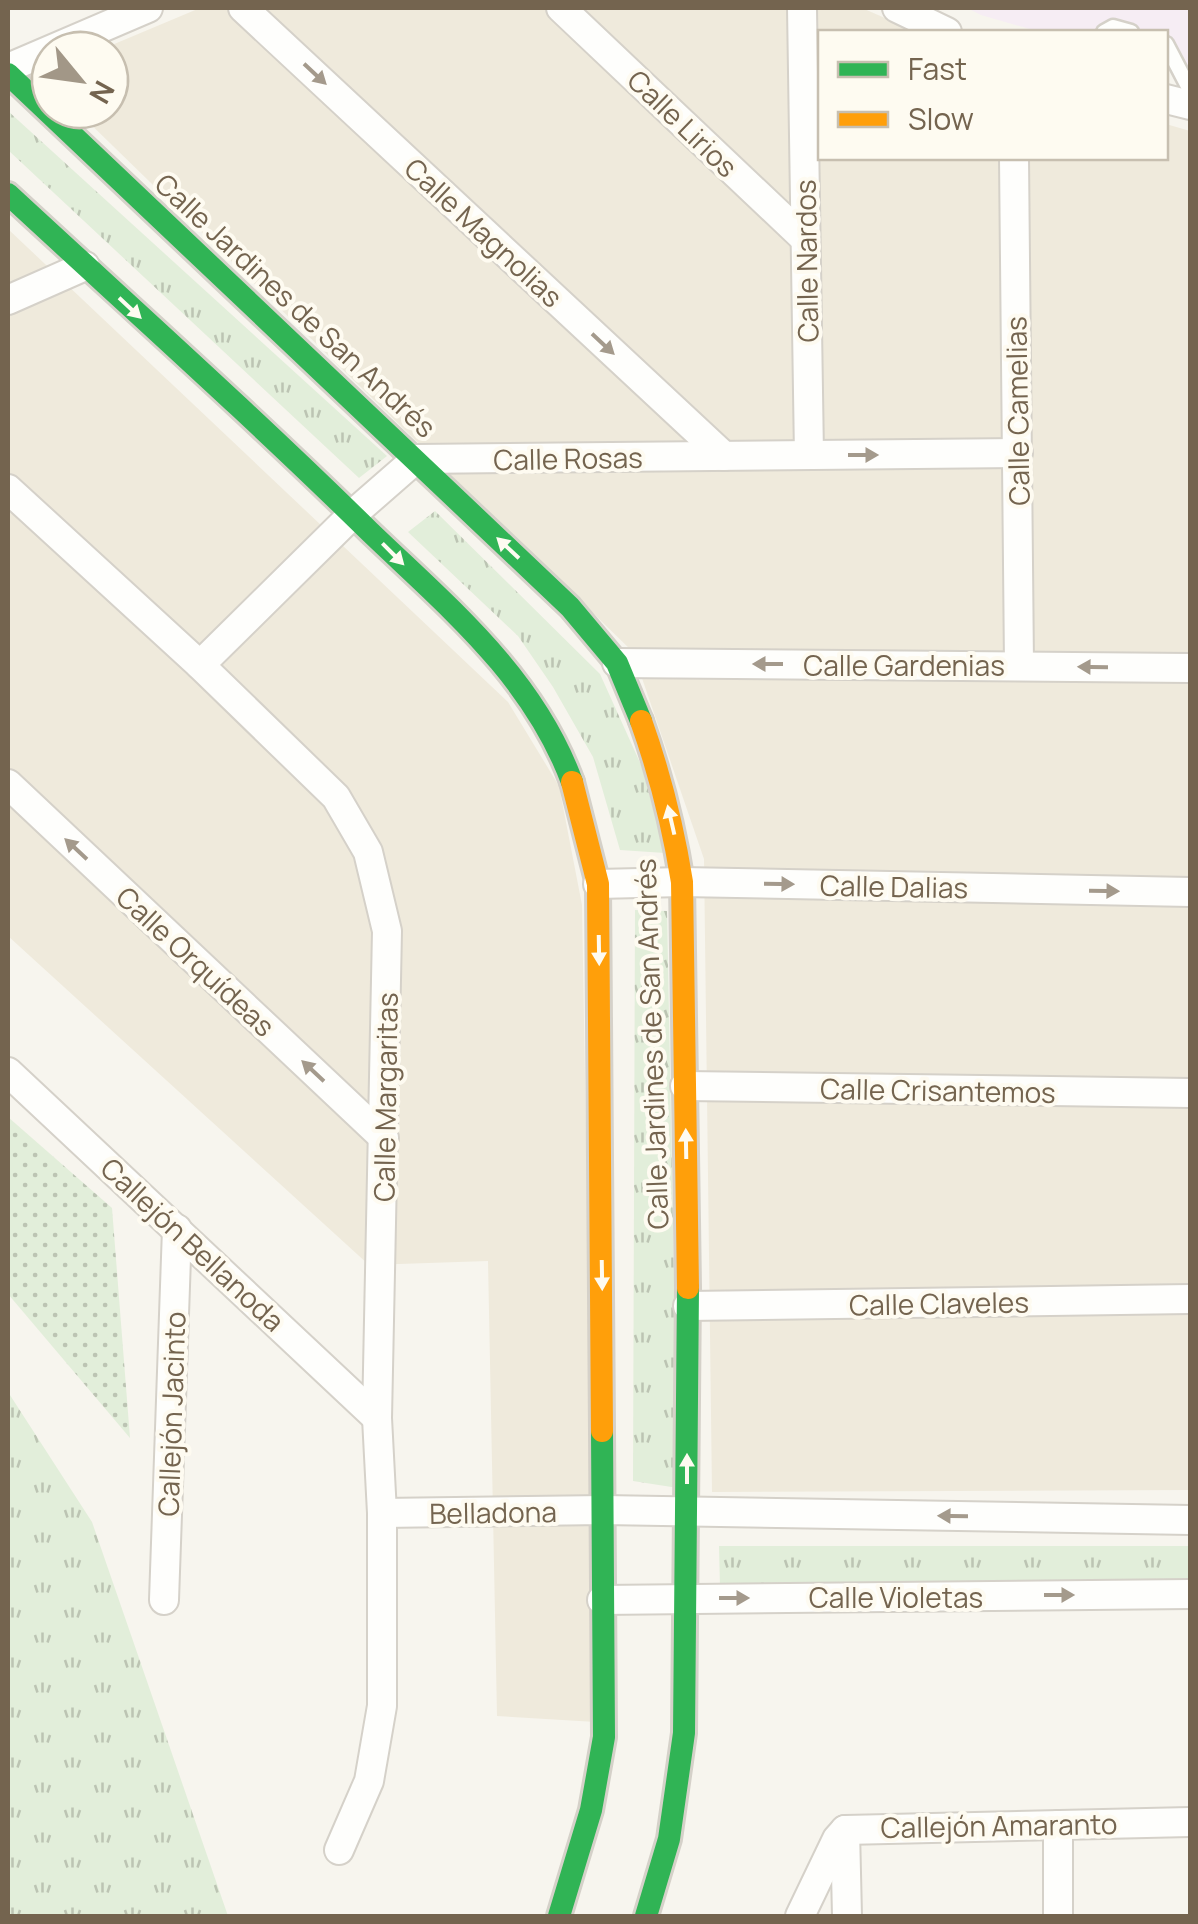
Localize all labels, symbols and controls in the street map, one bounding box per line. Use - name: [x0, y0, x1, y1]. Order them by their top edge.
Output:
- north arrow: [30, 30, 130, 130]
- legend: [818, 30, 1168, 160]
- text: Fast: [908, 48, 967, 89]
- street label: Calle Lirios: [620, 61, 746, 185]
- one-way arrow: [302, 62, 326, 85]
- text: N: [81, 75, 124, 111]
- text: Slow: [908, 98, 974, 139]
- street label: Calle Magnolias: [397, 149, 571, 315]
- street label: Calle Jardines de San Andrés: [147, 165, 445, 445]
- street label: Calle Nardos: [786, 179, 826, 343]
- one-way arrow: [118, 296, 142, 319]
- street label: Calle Camelias: [996, 316, 1038, 506]
- one-way arrow: [590, 332, 615, 354]
- street label: Calle Rosas: [493, 438, 643, 478]
- one-way arrow: [848, 447, 880, 463]
- one-way arrow: [496, 537, 520, 560]
- one-way arrow: [381, 541, 405, 565]
- street label: Calle Gardenias: [803, 646, 1005, 684]
- one-way arrow: [752, 656, 784, 672]
- one-way arrow: [1077, 658, 1109, 674]
- one-way arrow: [663, 804, 678, 835]
- one-way arrow: [64, 838, 88, 861]
- street label: Calle Jardines de San Andrés: [626, 858, 676, 1230]
- street label: Calle Dalias: [820, 866, 968, 906]
- one-way arrow: [764, 877, 796, 893]
- street label: Calle Orquídeas: [109, 878, 283, 1044]
- one-way arrow: [1089, 883, 1121, 899]
- one-way arrow: [591, 935, 607, 967]
- street label: Calle Margaritas: [364, 992, 406, 1202]
- one-way arrow: [301, 1060, 325, 1083]
- street label: Calle Crisantemos: [820, 1069, 1056, 1111]
- one-way arrow: [678, 1127, 694, 1159]
- street label: Callejón Bellanoda: [93, 1149, 293, 1339]
- one-way arrow: [594, 1260, 610, 1292]
- street label: Calle Claveles: [849, 1282, 1029, 1324]
- street label: Callejón Jacinto: [148, 1311, 194, 1517]
- one-way arrow: [679, 1452, 695, 1484]
- street label: Belladona: [429, 1492, 557, 1532]
- one-way arrow: [937, 1508, 969, 1524]
- street label: Calle Violetas: [809, 1578, 983, 1616]
- one-way arrow: [1044, 1587, 1076, 1603]
- one-way arrow: [719, 1590, 751, 1606]
- street label: Callejón Amaranto: [880, 1804, 1118, 1846]

